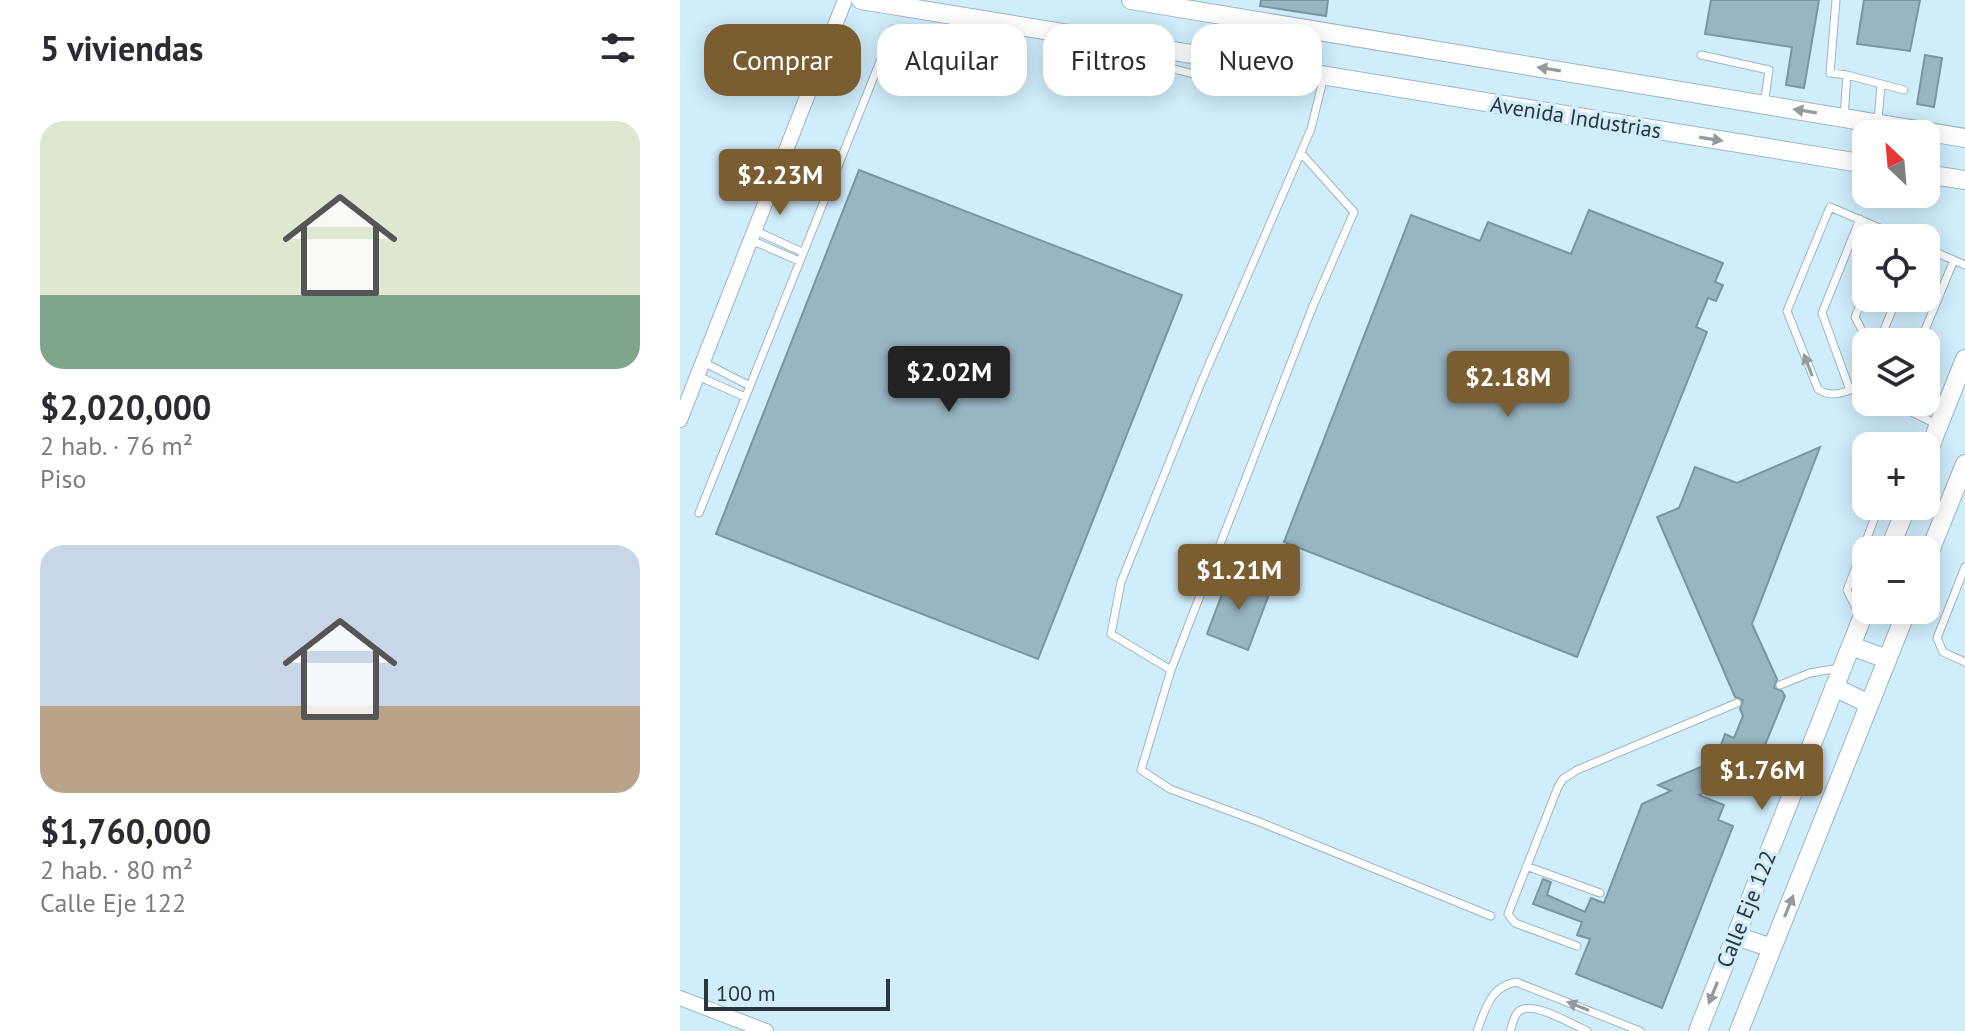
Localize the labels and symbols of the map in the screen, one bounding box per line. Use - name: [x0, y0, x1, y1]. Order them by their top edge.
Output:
- one-way arrow: [1536, 62, 1561, 75]
- street label: Avenida Industrias: [1489, 90, 1663, 144]
- one-way arrow: [1792, 105, 1817, 117]
- north arrow: [1852, 120, 1940, 208]
- one-way arrow: [1699, 133, 1724, 146]
- pin: $2.23M: [715, 149, 845, 217]
- pin: $2.02M: [884, 346, 1014, 414]
- pin: $2.18M: [1443, 351, 1573, 419]
- one-way arrow: [1802, 353, 1815, 377]
- pin: $1.21M: [1174, 544, 1304, 612]
- pin: $1.76M: [1697, 744, 1827, 812]
- street label: Calle Eje 122: [1710, 846, 1782, 972]
- one-way arrow: [1783, 894, 1796, 918]
- scale bar: [704, 975, 890, 1011]
- one-way arrow: [1706, 981, 1719, 1005]
- one-way arrow: [1566, 999, 1590, 1012]

